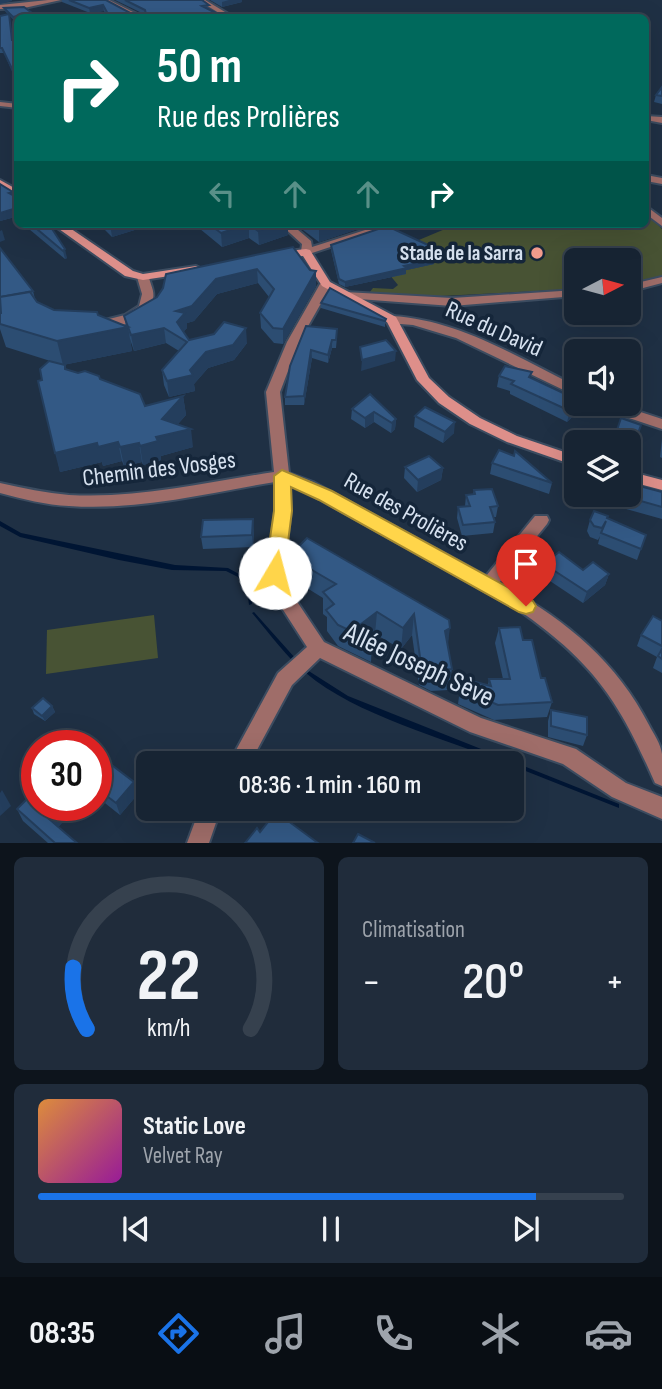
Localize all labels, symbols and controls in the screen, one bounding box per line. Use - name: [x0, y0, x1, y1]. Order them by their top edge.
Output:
- text: 50 m: [157, 38, 242, 97]
- icon: right: [42, 42, 133, 133]
- text: Rue des Prolières: [157, 98, 340, 137]
- icon: left: [203, 175, 241, 213]
- icon: ahead: [276, 175, 314, 213]
- icon: ahead: [349, 175, 387, 213]
- icon: right: [422, 175, 460, 213]
- place label: Stade de la Sarra: [400, 241, 523, 266]
- marker: Stade de la Sarra: [529, 245, 545, 261]
- north arrow: [564, 248, 640, 326]
- map controls: [564, 248, 641, 507]
- street label: Rue du David: [441, 295, 547, 363]
- button: sound: [564, 339, 641, 416]
- button: layers: [564, 430, 641, 507]
- street label: Chemin des Vosges: [81, 445, 237, 493]
- street label: Rue des Prolières: [339, 466, 473, 558]
- pin: [496, 534, 556, 606]
- position arrow: [238, 536, 312, 610]
- icon: arrive: [507, 545, 545, 583]
- street label: Allée Joseph Sève: [338, 616, 499, 714]
- speed limit sign: 30: [21, 730, 112, 821]
- text: 08:36 · 1 min · 160 m: [239, 770, 421, 801]
- text: Climatisation: [362, 916, 465, 944]
- text: 22: [137, 934, 201, 1022]
- text: 20°: [462, 951, 524, 1014]
- text: −: [362, 960, 381, 1005]
- text: +: [605, 960, 624, 1005]
- text: km/h: [147, 1013, 191, 1044]
- text: Static Love: [143, 1111, 246, 1142]
- text: Velvet Ray: [143, 1142, 223, 1170]
- icon: previous: [117, 1210, 155, 1248]
- icon: pause: [312, 1210, 350, 1248]
- icon: next: [507, 1210, 545, 1248]
- icon: directions: [154, 1309, 203, 1358]
- icon: music: [261, 1309, 310, 1358]
- icon: phone: [369, 1309, 418, 1358]
- icon: climate: [476, 1309, 525, 1358]
- icon: car: [584, 1309, 633, 1358]
- text: 08:35: [29, 1314, 95, 1353]

